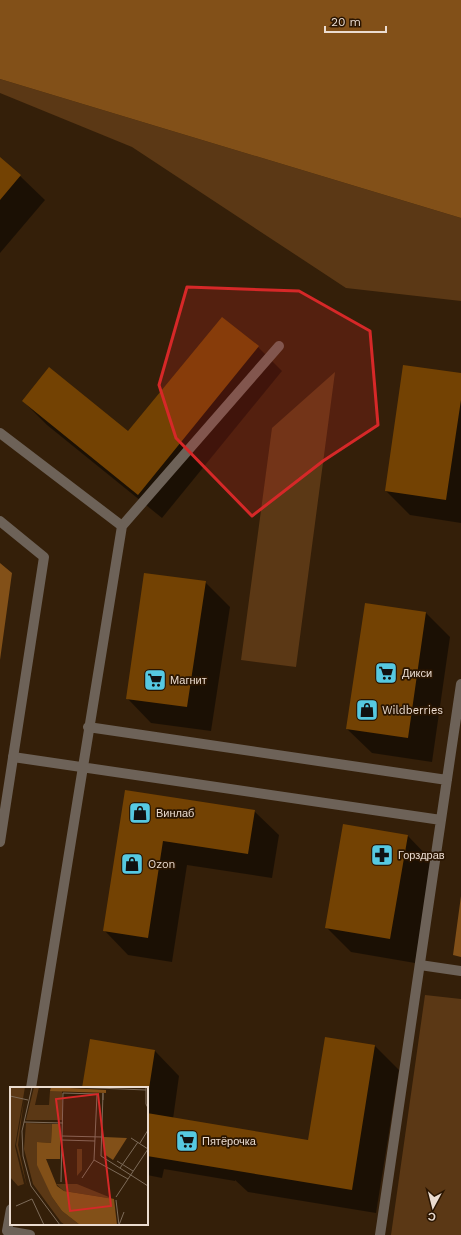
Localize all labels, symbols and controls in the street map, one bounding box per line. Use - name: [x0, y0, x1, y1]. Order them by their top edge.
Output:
- scale bar: [325, 8, 386, 34]
- text: 20 m: [331, 15, 361, 29]
- supermarket icon: Дикси: [373, 660, 399, 686]
- supermarket icon: Магнит: [142, 667, 168, 693]
- place label: Дикси: [402, 667, 432, 680]
- place label: Магнит: [170, 674, 207, 687]
- shop icon: Wildberries: [354, 697, 380, 723]
- place label: Wildberries: [382, 704, 443, 717]
- shop icon: Винлаб: [127, 800, 153, 826]
- place label: Винлаб: [156, 807, 194, 820]
- pharmacy icon: Горздрав: [369, 842, 395, 868]
- place label: Горздрав: [398, 849, 445, 862]
- shop icon: Ozon: [119, 851, 145, 877]
- place label: Ozon: [148, 858, 175, 871]
- inset map: [10, 1087, 148, 1225]
- supermarket icon: Пятёрочка: [174, 1128, 200, 1154]
- place label: Пятёрочка: [202, 1135, 257, 1148]
- north arrow: [413, 1187, 453, 1227]
- text: С: [427, 1209, 437, 1223]

